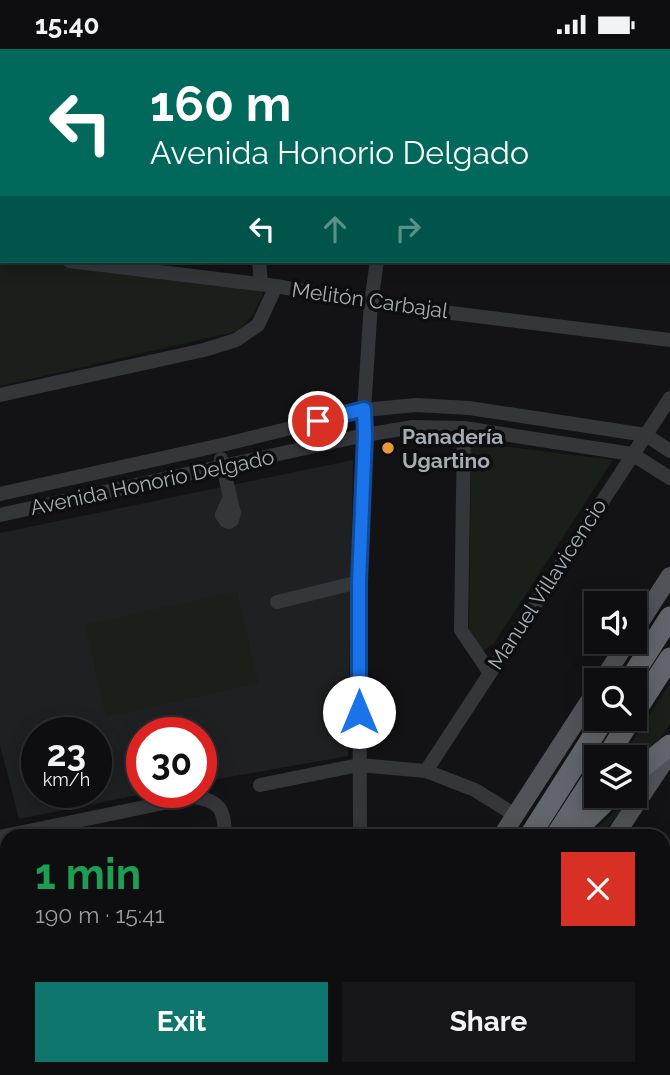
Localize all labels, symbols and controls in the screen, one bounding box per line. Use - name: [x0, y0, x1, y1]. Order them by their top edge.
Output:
- text: 15:40: [35, 10, 99, 40]
- text: 160 m: [150, 75, 291, 132]
- icon: left: [35, 77, 126, 168]
- text: Avenida Honorio Delgado: [150, 134, 529, 171]
- icon: left: [243, 210, 281, 248]
- icon: ahead: [316, 210, 354, 248]
- icon: right: [389, 210, 427, 248]
- street label: Melitón Carbajal: [290, 277, 450, 323]
- pin: [288, 391, 348, 451]
- icon: arrive: [299, 402, 337, 440]
- place label: Panadería Ugartino: [402, 424, 503, 473]
- marker: Panadería Ugartino: [380, 440, 396, 456]
- street label: Avenida Honorio Delgado: [28, 444, 276, 520]
- street label: Manuel Villavicencio: [483, 494, 611, 674]
- map controls: [584, 591, 647, 808]
- button: sound: [584, 591, 647, 654]
- button: search: [584, 668, 647, 731]
- position arrow: [322, 675, 396, 749]
- speed limit sign: 30: [126, 717, 217, 808]
- text: 23: [47, 733, 86, 774]
- button: layers: [584, 745, 647, 808]
- text: km/h: [43, 769, 90, 790]
- text: 1 min: [35, 850, 141, 899]
- button: close: [561, 852, 635, 926]
- text: 190 m · 15:41: [35, 901, 165, 928]
- button: Exit: [35, 982, 328, 1062]
- button: Share: [342, 982, 635, 1062]

